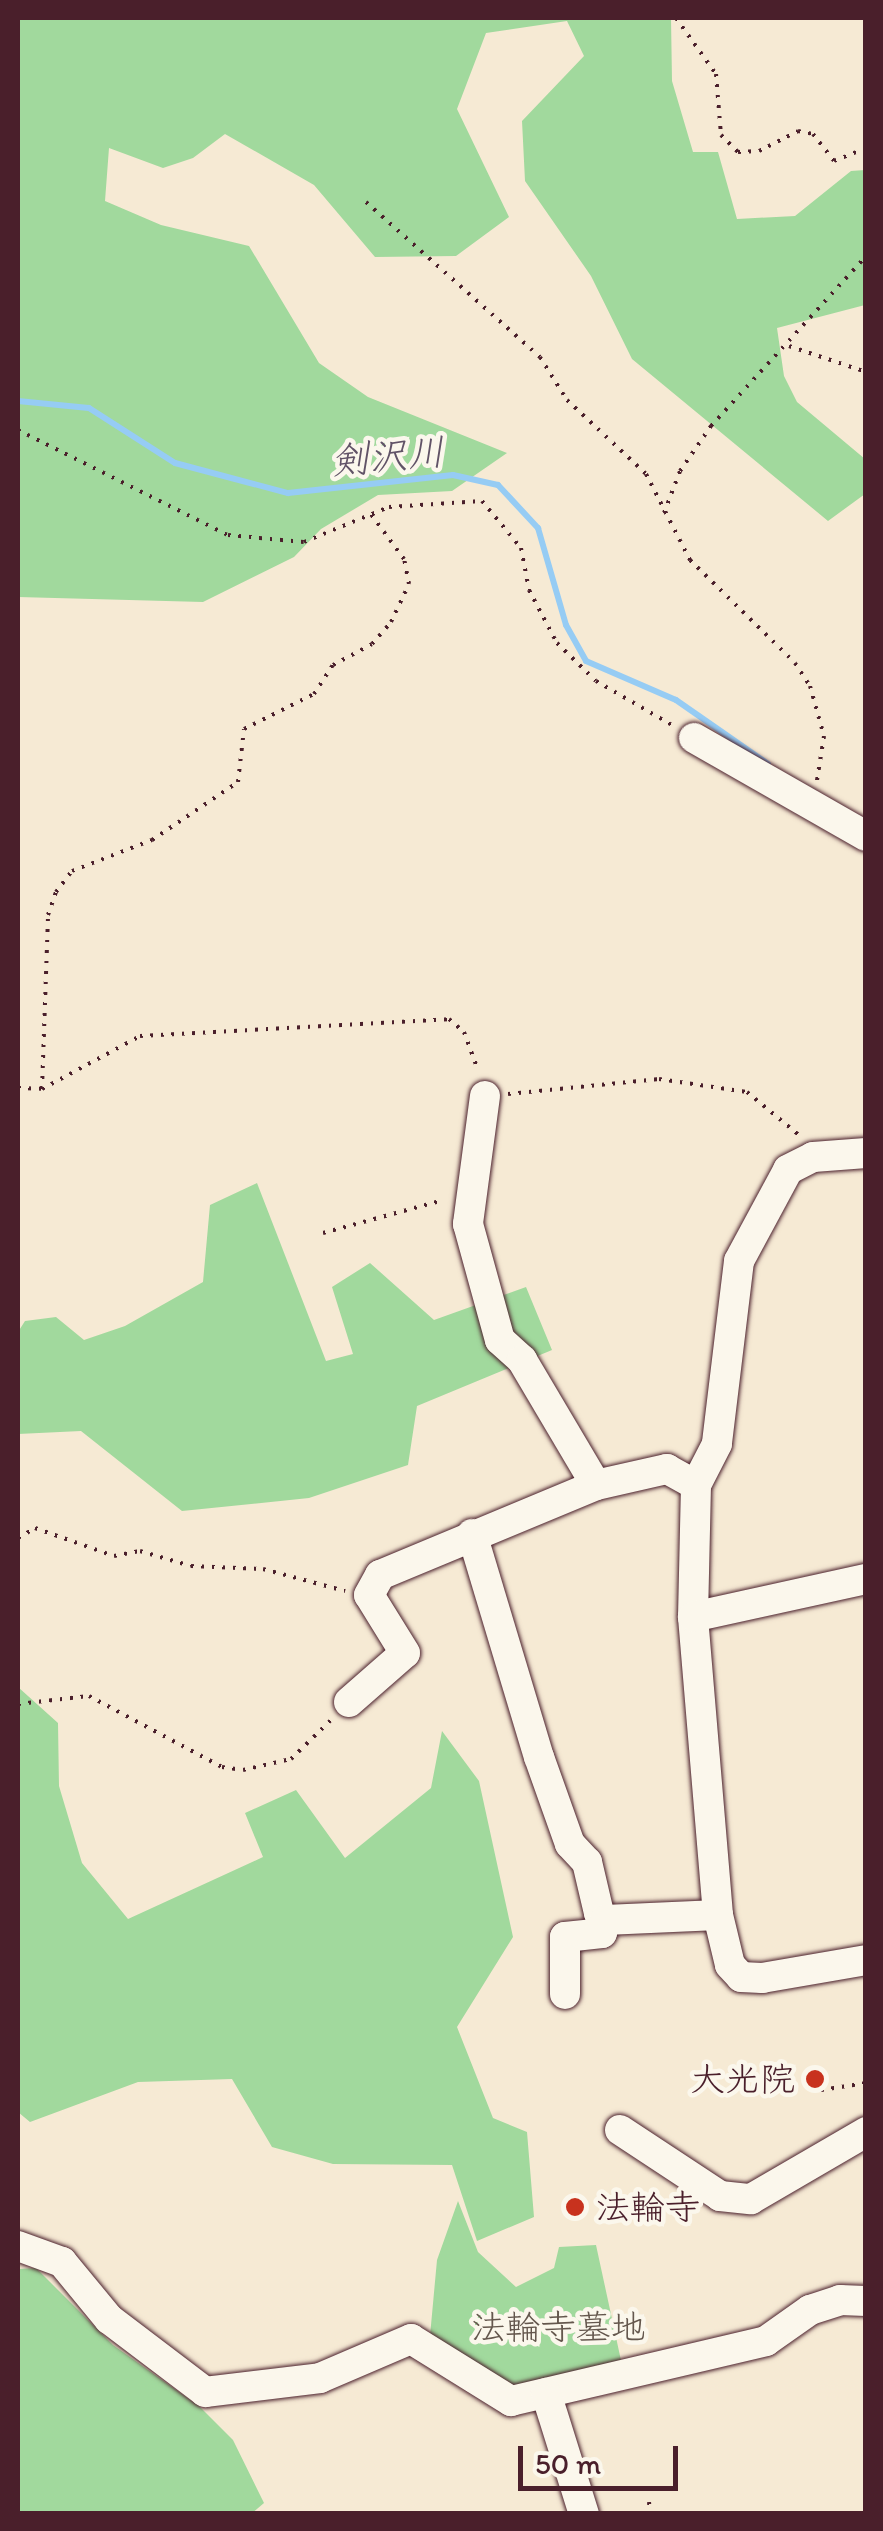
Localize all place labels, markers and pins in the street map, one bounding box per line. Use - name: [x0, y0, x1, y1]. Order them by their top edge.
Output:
- place label: 大光院: [690, 2058, 795, 2100]
- marker: 大光院: [804, 2068, 826, 2090]
- place label: 法輪寺: [595, 2186, 700, 2228]
- marker: 法輪寺: [564, 2196, 586, 2218]

